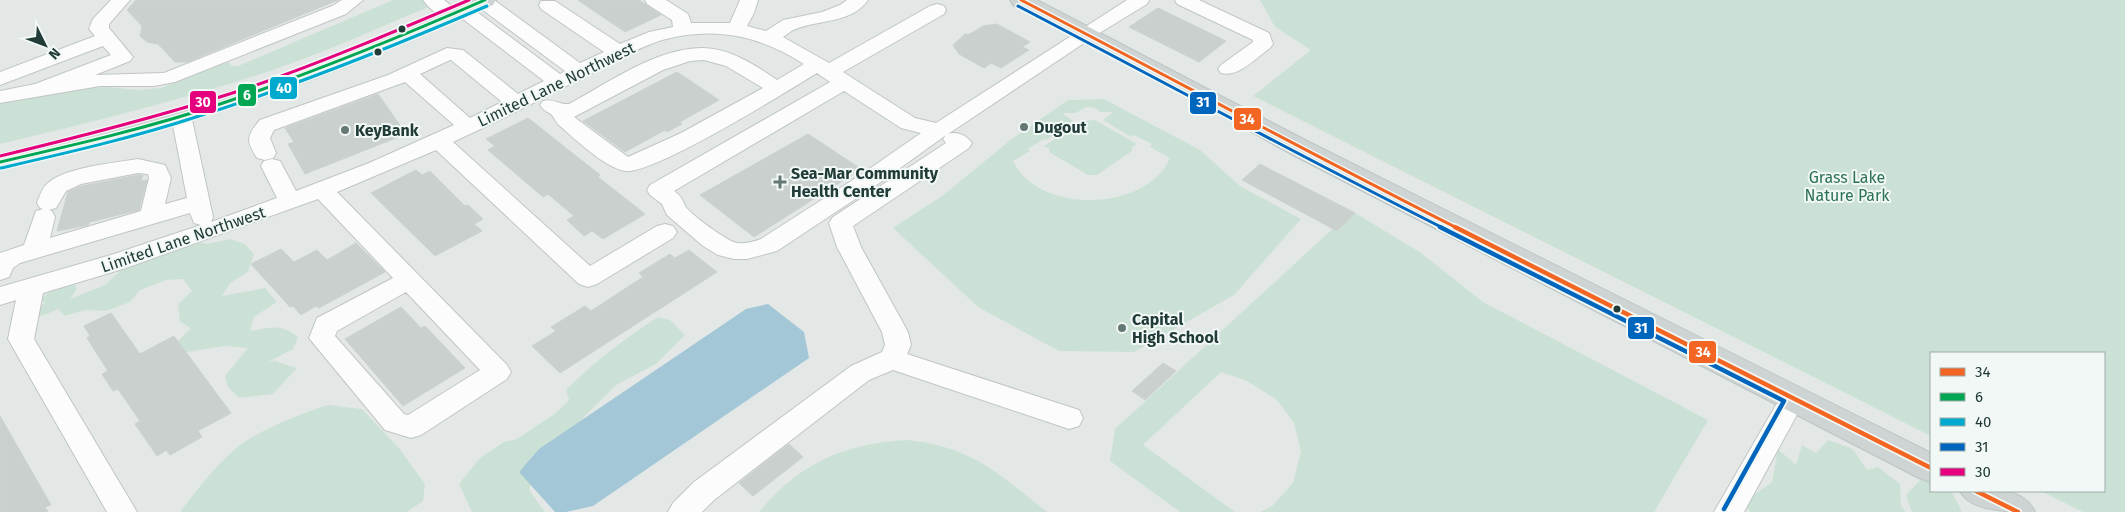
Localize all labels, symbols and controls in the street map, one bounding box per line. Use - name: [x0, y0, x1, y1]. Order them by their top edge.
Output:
- north arrow: [20, 20, 70, 70]
- unlabelled marker: [397, 24, 407, 34]
- street label: Limited Lane Northwest: [474, 38, 638, 131]
- text: N: [45, 44, 64, 63]
- unlabelled marker: [373, 47, 383, 57]
- line badge: 40: [269, 76, 298, 100]
- text: 40: [276, 80, 292, 97]
- line badge: 6: [237, 83, 257, 107]
- text: 6: [243, 87, 251, 104]
- line badge: 30: [189, 90, 217, 114]
- line badge: 31: [1189, 91, 1217, 115]
- text: 30: [194, 94, 211, 111]
- text: 31: [1195, 94, 1210, 111]
- line badge: 34: [1233, 107, 1262, 131]
- text: 34: [1238, 111, 1255, 128]
- place label: Dugout: [1034, 118, 1088, 137]
- place label: KeyBank: [355, 121, 419, 140]
- marker: Dugout: [1018, 121, 1030, 133]
- marker: KeyBank: [339, 124, 351, 136]
- place label: Sea-Mar Community Health Center: [791, 164, 939, 201]
- park label: Grass Lake Nature Park: [1805, 168, 1890, 205]
- marker: Sea-Mar Community Health Center: [773, 175, 787, 189]
- street label: Limited Lane Northwest: [98, 202, 268, 277]
- unlabelled marker: [1612, 304, 1622, 314]
- place label: Capital High School: [1132, 310, 1219, 347]
- line badge: 31: [1627, 316, 1655, 340]
- text: 31: [1633, 320, 1648, 337]
- marker: Capital High School: [1116, 322, 1128, 334]
- line badge: 34: [1688, 340, 1717, 364]
- text: 34: [1694, 344, 1711, 361]
- legend: [1930, 352, 2105, 492]
- text: 34: [1975, 363, 1990, 381]
- text: 6: [1975, 388, 1983, 406]
- text: 40: [1975, 413, 1991, 431]
- text: 31: [1975, 438, 1989, 456]
- text: 30: [1975, 463, 1991, 481]

